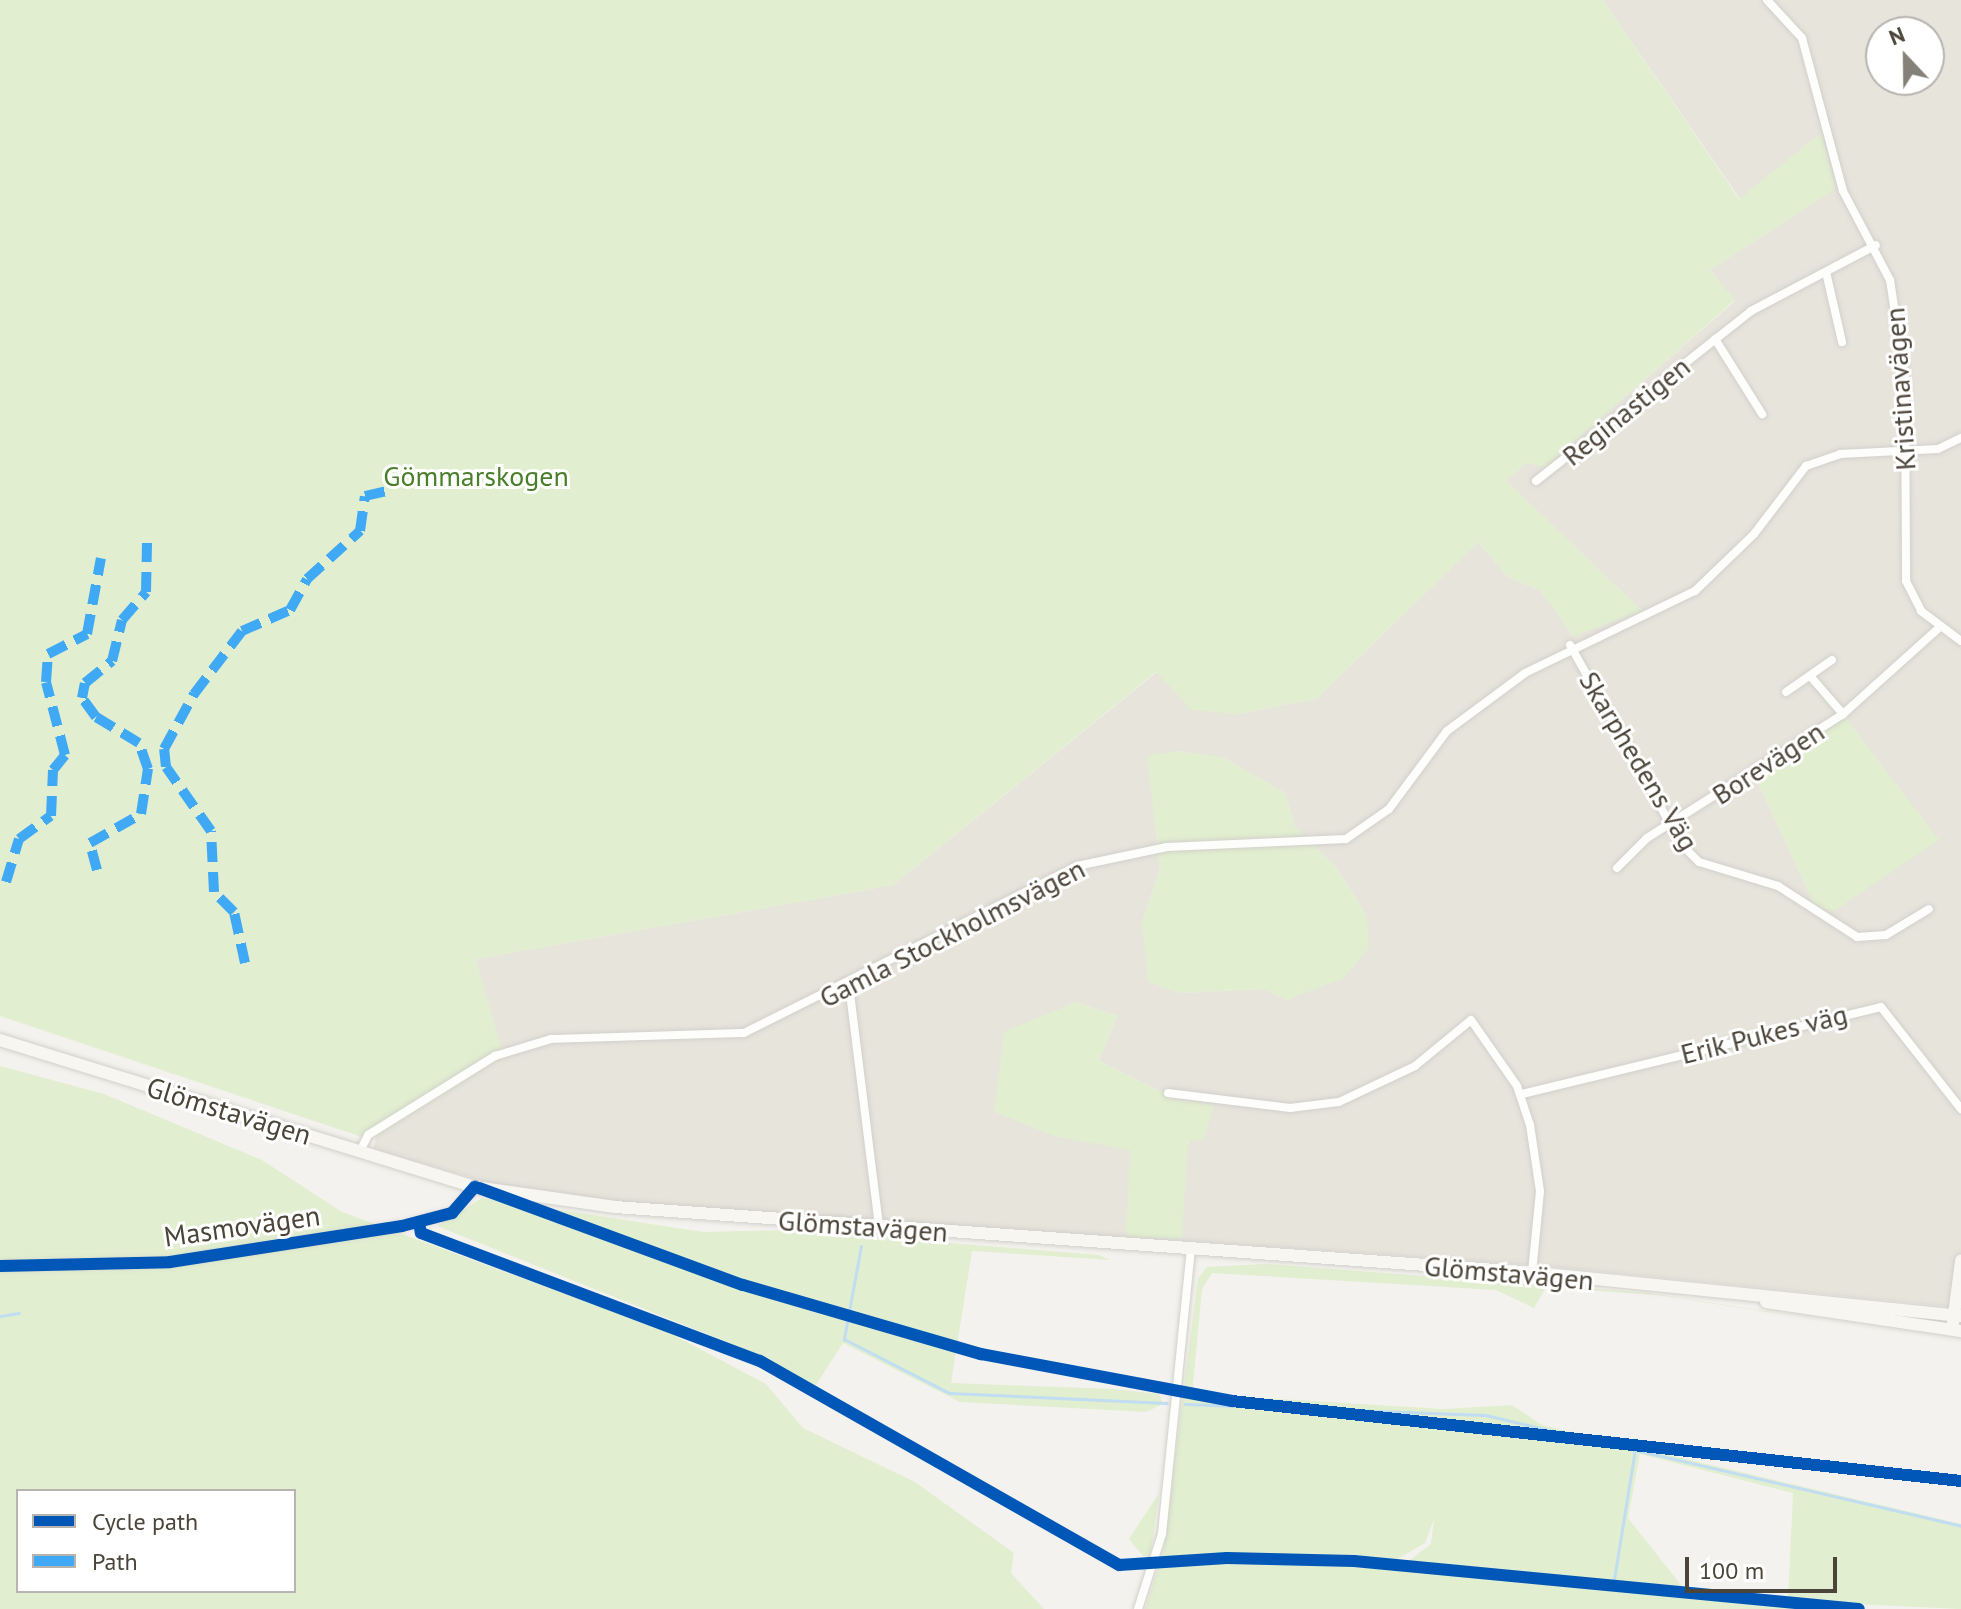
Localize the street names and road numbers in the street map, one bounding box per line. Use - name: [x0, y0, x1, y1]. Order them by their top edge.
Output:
- street label: Kristinavägen: [1878, 306, 1922, 472]
- street label: Reginastigen: [1555, 349, 1697, 473]
- street label: Skarphedens Väg: [1572, 665, 1706, 857]
- street label: Borevägen: [1706, 714, 1830, 812]
- street label: Gamla Stockholmsvägen: [814, 851, 1090, 1015]
- street label: Erik Pukes väg: [1677, 997, 1851, 1071]
- street label: Glömstavägen: [143, 1070, 315, 1152]
- street label: Masmovägen: [162, 1198, 322, 1254]
- street label: Glömstavägen: [777, 1203, 949, 1249]
- street label: Glömstavägen: [1423, 1249, 1595, 1297]

